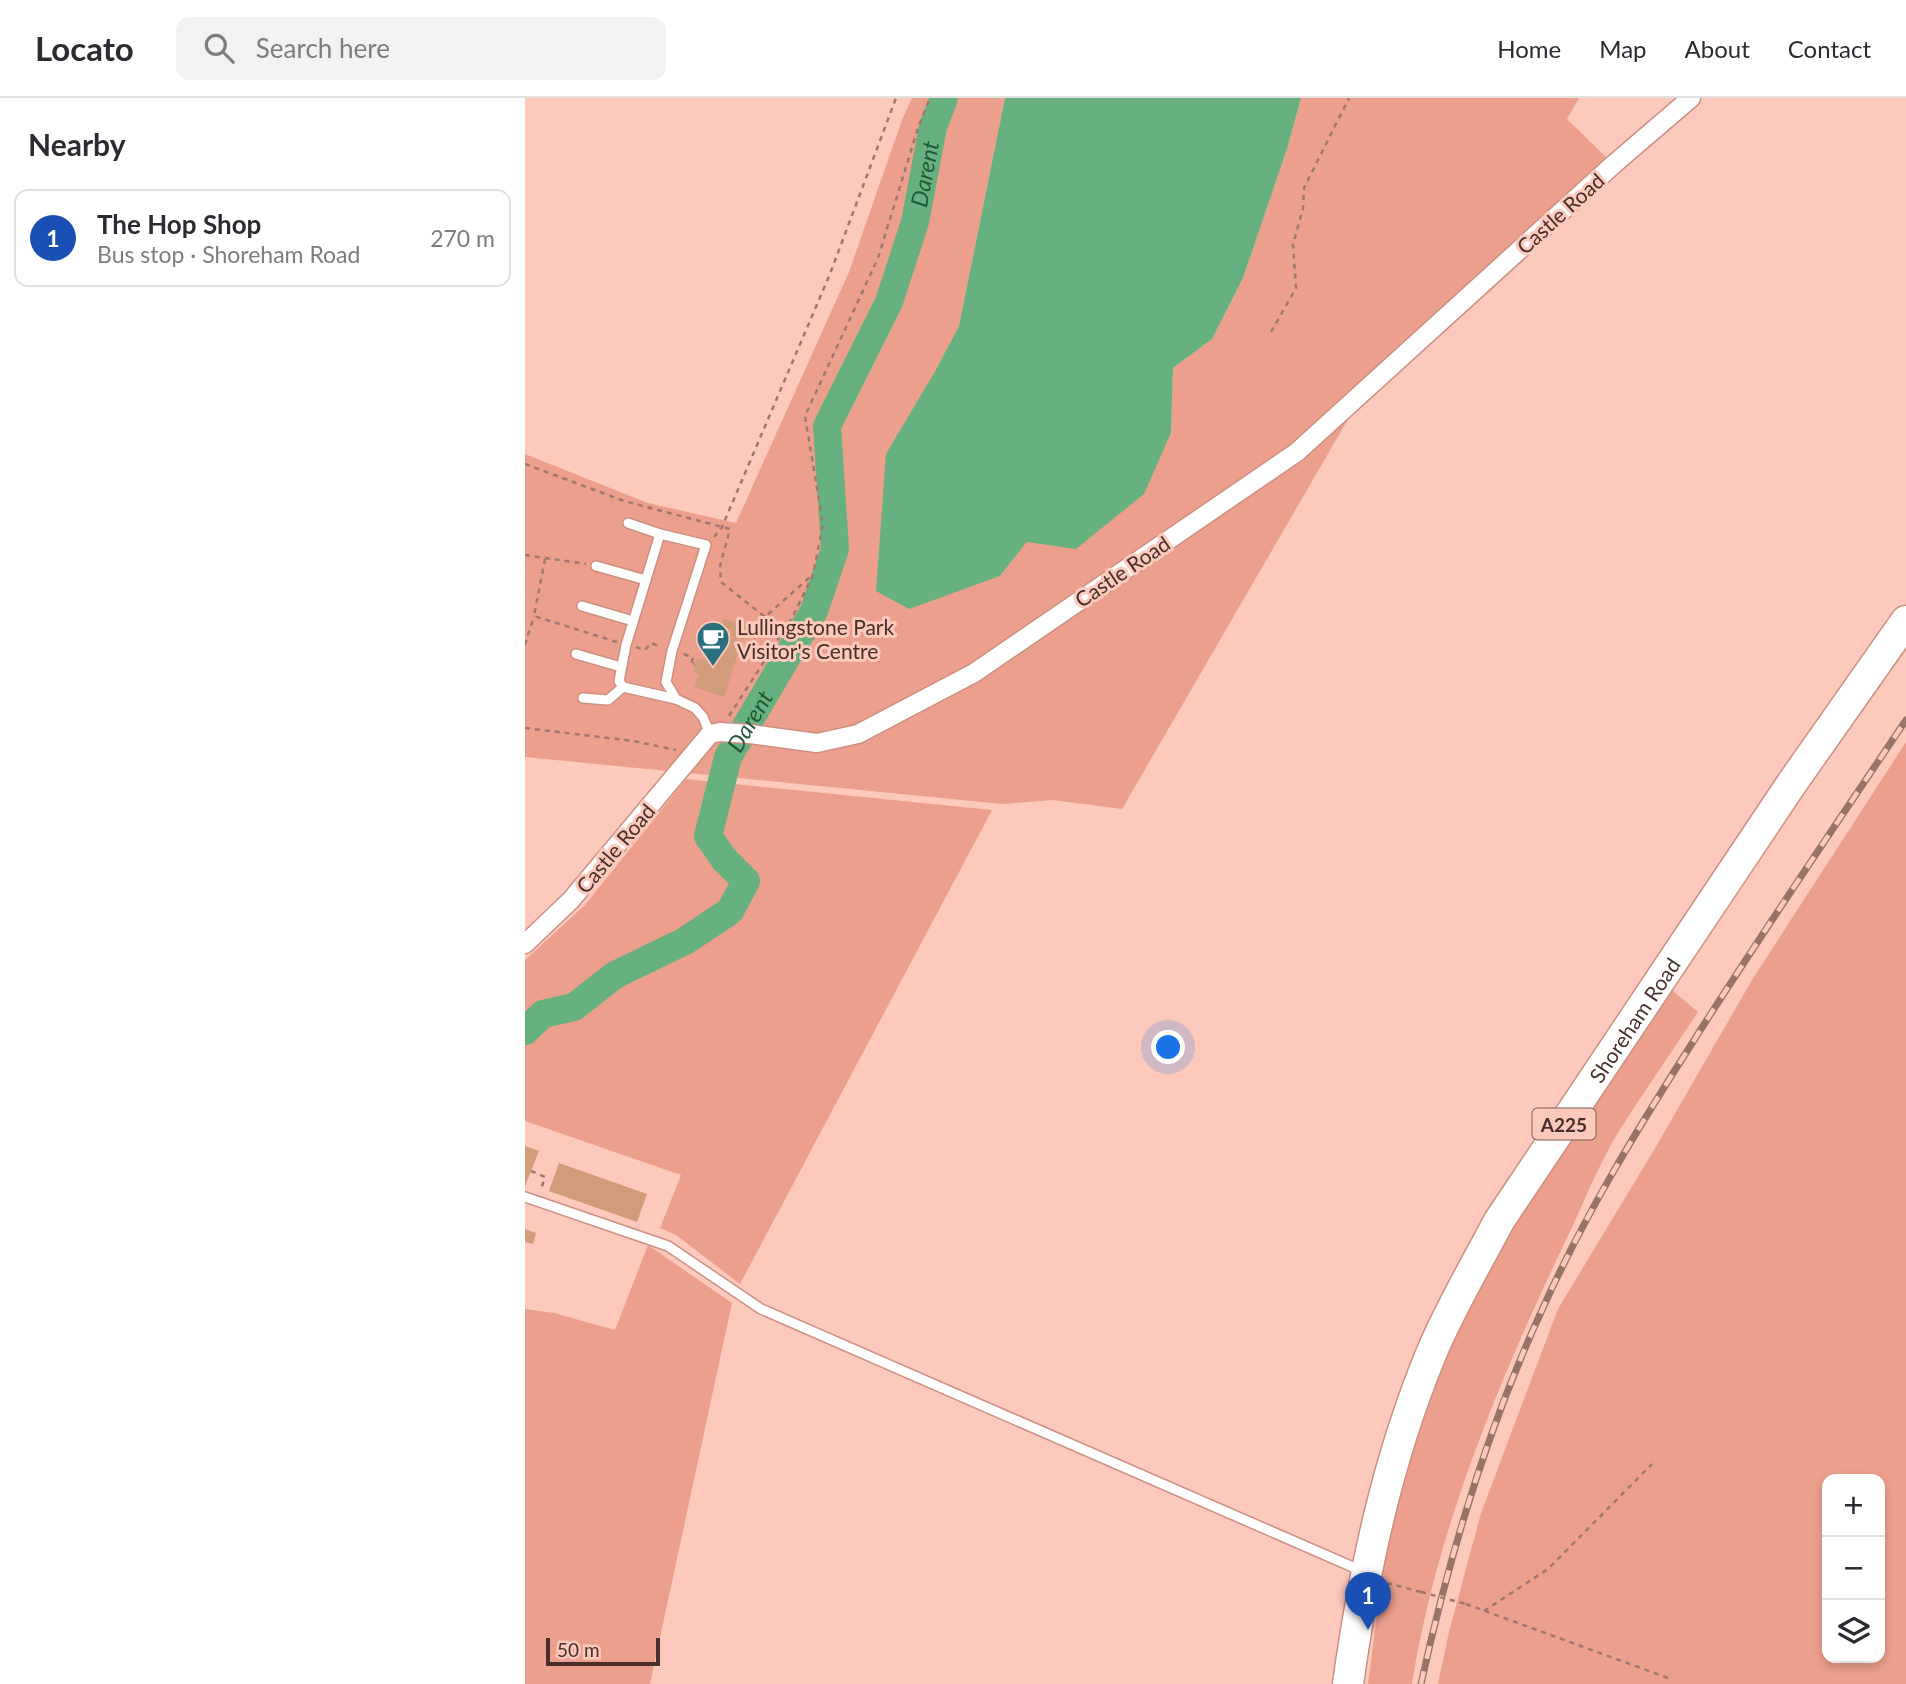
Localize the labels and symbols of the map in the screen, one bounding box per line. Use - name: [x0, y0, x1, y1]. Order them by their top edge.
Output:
- water label: Darent: [904, 139, 944, 209]
- street label: Castle Road: [1511, 167, 1609, 259]
- street label: Castle Road: [1070, 530, 1174, 612]
- place label: Lullingstone Park Visitor's Centre: [737, 614, 894, 663]
- cafe icon: Lullingstone Park Visitor's Centre: [694, 619, 732, 668]
- water label: Darent: [720, 685, 778, 757]
- street label: Castle Road: [570, 798, 660, 898]
- street label: Shoreham Road: [1583, 952, 1684, 1087]
- your location: [1151, 1030, 1185, 1064]
- road number: A225: [1532, 1108, 1595, 1140]
- pin: 1: [1345, 1572, 1391, 1630]
- scale bar: [546, 1635, 660, 1667]

